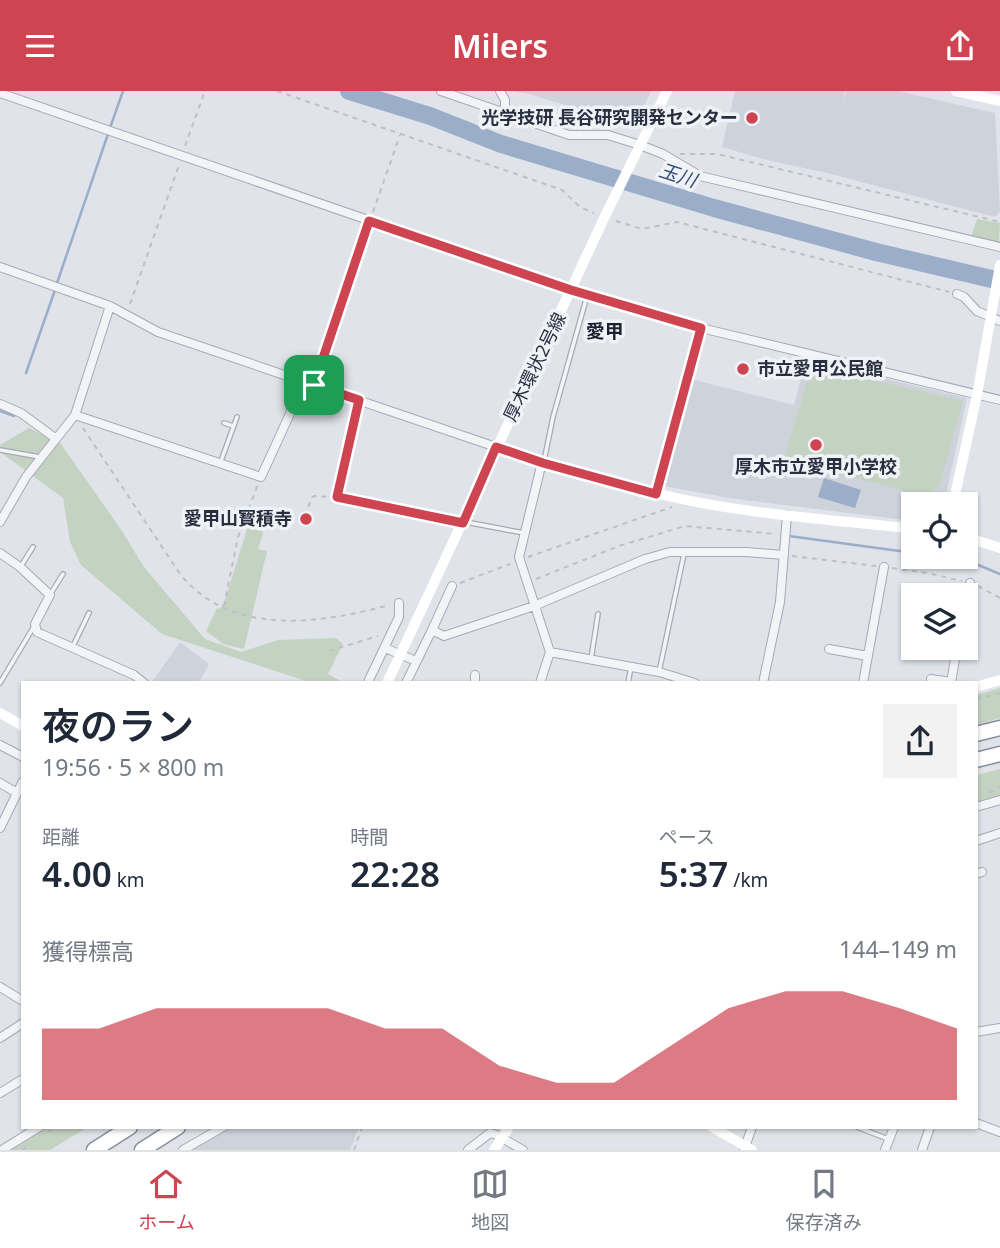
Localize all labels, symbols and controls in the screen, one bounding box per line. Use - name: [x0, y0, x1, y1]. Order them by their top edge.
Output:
- text: Milers: [452, 24, 548, 67]
- icon: menu: [21, 27, 59, 65]
- icon: share: [941, 27, 979, 65]
- place label: 光学技研 長谷研究開発センター: [481, 105, 738, 129]
- marker: 光学技研 長谷研究開発センター: [744, 110, 760, 126]
- water label: 玉川: [656, 157, 702, 194]
- street label: 厚木環状2号線: [497, 308, 571, 425]
- district label: 愛甲: [586, 318, 624, 344]
- pin: [284, 355, 344, 415]
- place label: 市立愛甲公民館: [757, 356, 883, 380]
- marker: 市立愛甲公民館: [735, 361, 751, 377]
- icon: arrive: [295, 366, 333, 404]
- marker: 厚木市立愛甲小学校: [808, 437, 824, 453]
- place label: 厚木市立愛甲小学校: [735, 454, 897, 478]
- map controls: [901, 492, 978, 660]
- button: locate: [901, 492, 978, 569]
- place label: 愛甲山寳積寺: [184, 506, 292, 530]
- marker: 愛甲山寳積寺: [298, 511, 314, 527]
- button: layers: [901, 583, 978, 660]
- text: 夜のラン: [42, 699, 194, 751]
- button: share: [883, 704, 957, 778]
- text: 19:56 · 5 × 800 m: [42, 751, 224, 783]
- text: 距離: [42, 824, 80, 850]
- text: 時間: [350, 824, 388, 850]
- text: ペース: [659, 824, 715, 850]
- text: 4.00: [42, 850, 112, 897]
- text: 22:28: [350, 850, 440, 897]
- text: 5:37: [659, 850, 728, 897]
- text: km: [112, 867, 145, 893]
- text: /km: [728, 867, 768, 893]
- text: 144–149 m: [839, 933, 957, 965]
- text: 獲得標高: [42, 935, 134, 967]
- tab: ホーム: [138, 1165, 195, 1235]
- tab: 地図: [471, 1165, 509, 1235]
- tab: 保存済み: [786, 1165, 862, 1235]

